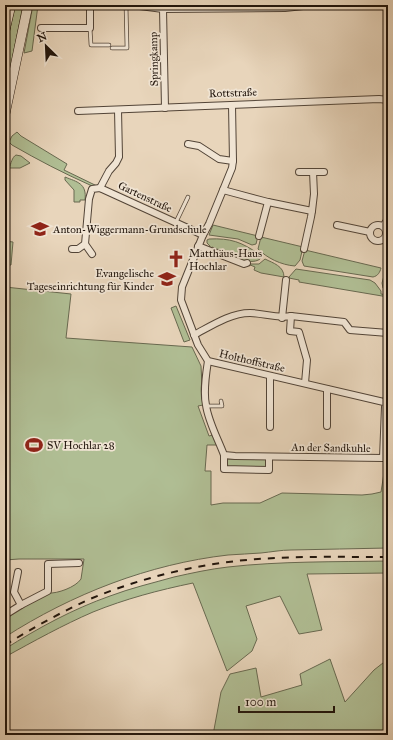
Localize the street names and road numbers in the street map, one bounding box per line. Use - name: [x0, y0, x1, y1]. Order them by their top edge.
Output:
- street label: Springkamp: [147, 31, 161, 86]
- street label: Rottstraße: [209, 86, 258, 100]
- street label: Gartenstraße: [116, 179, 174, 215]
- street label: Holthoffstraße: [218, 347, 287, 375]
- street label: An der Sandkuhle: [290, 441, 371, 455]

